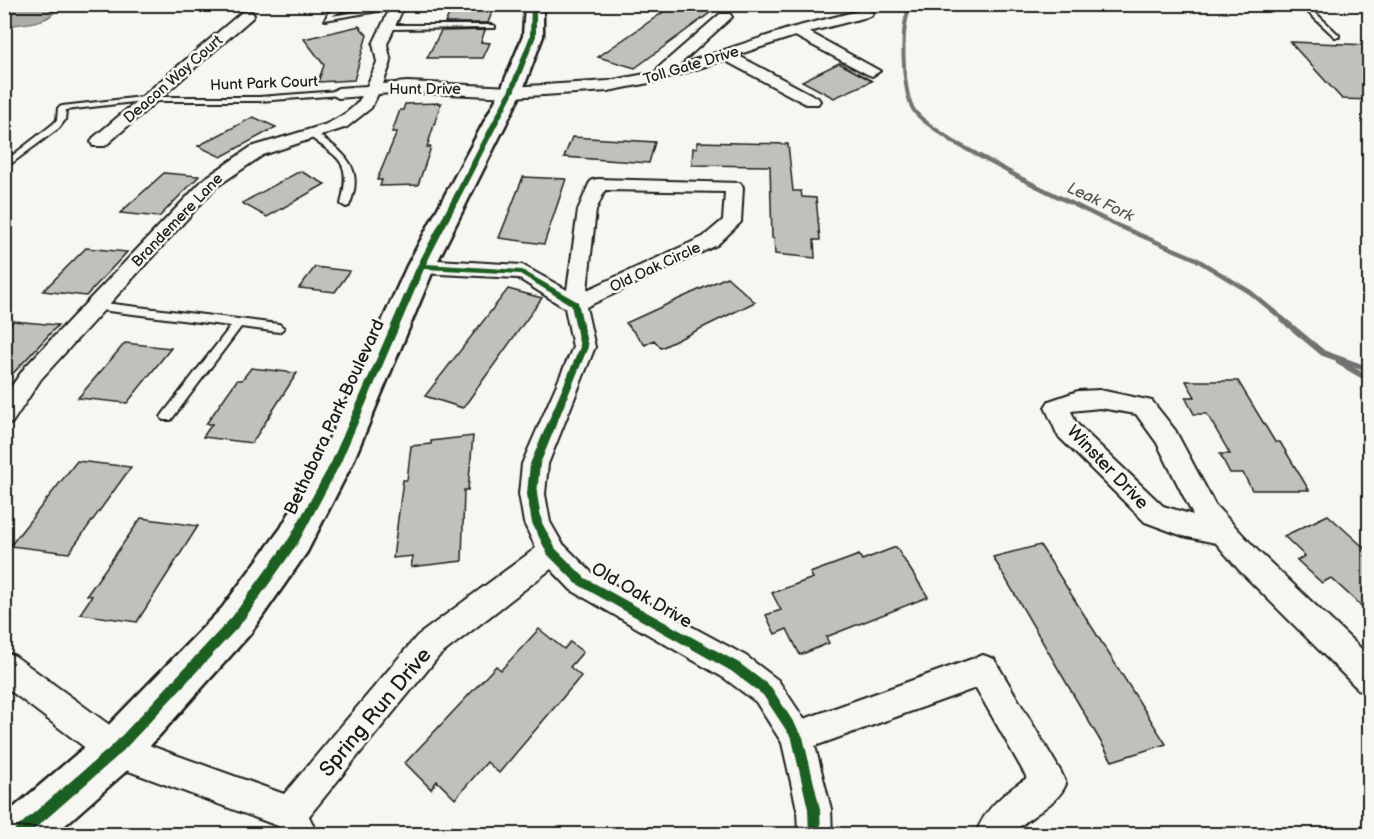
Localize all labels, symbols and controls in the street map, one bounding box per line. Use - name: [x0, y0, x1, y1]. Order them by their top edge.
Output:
- street label: Deacon Way Court: [120, 31, 227, 128]
- street label: Toll Gate Drive: [641, 42, 741, 89]
- street label: Hunt Park Court: [210, 72, 319, 95]
- street label: Hunt Drive: [389, 80, 461, 99]
- street label: Brandemere Lane: [128, 169, 227, 271]
- water label: Leak Fork: [1064, 179, 1138, 227]
- street label: Old Oak Circle: [607, 238, 704, 297]
- street label: Bethabara Park Boulevard: [280, 316, 389, 518]
- street label: Winster Drive: [1063, 421, 1153, 514]
- street label: Old Oak Drive: [588, 558, 696, 633]
- street label: Spring Run Drive: [314, 643, 437, 782]

